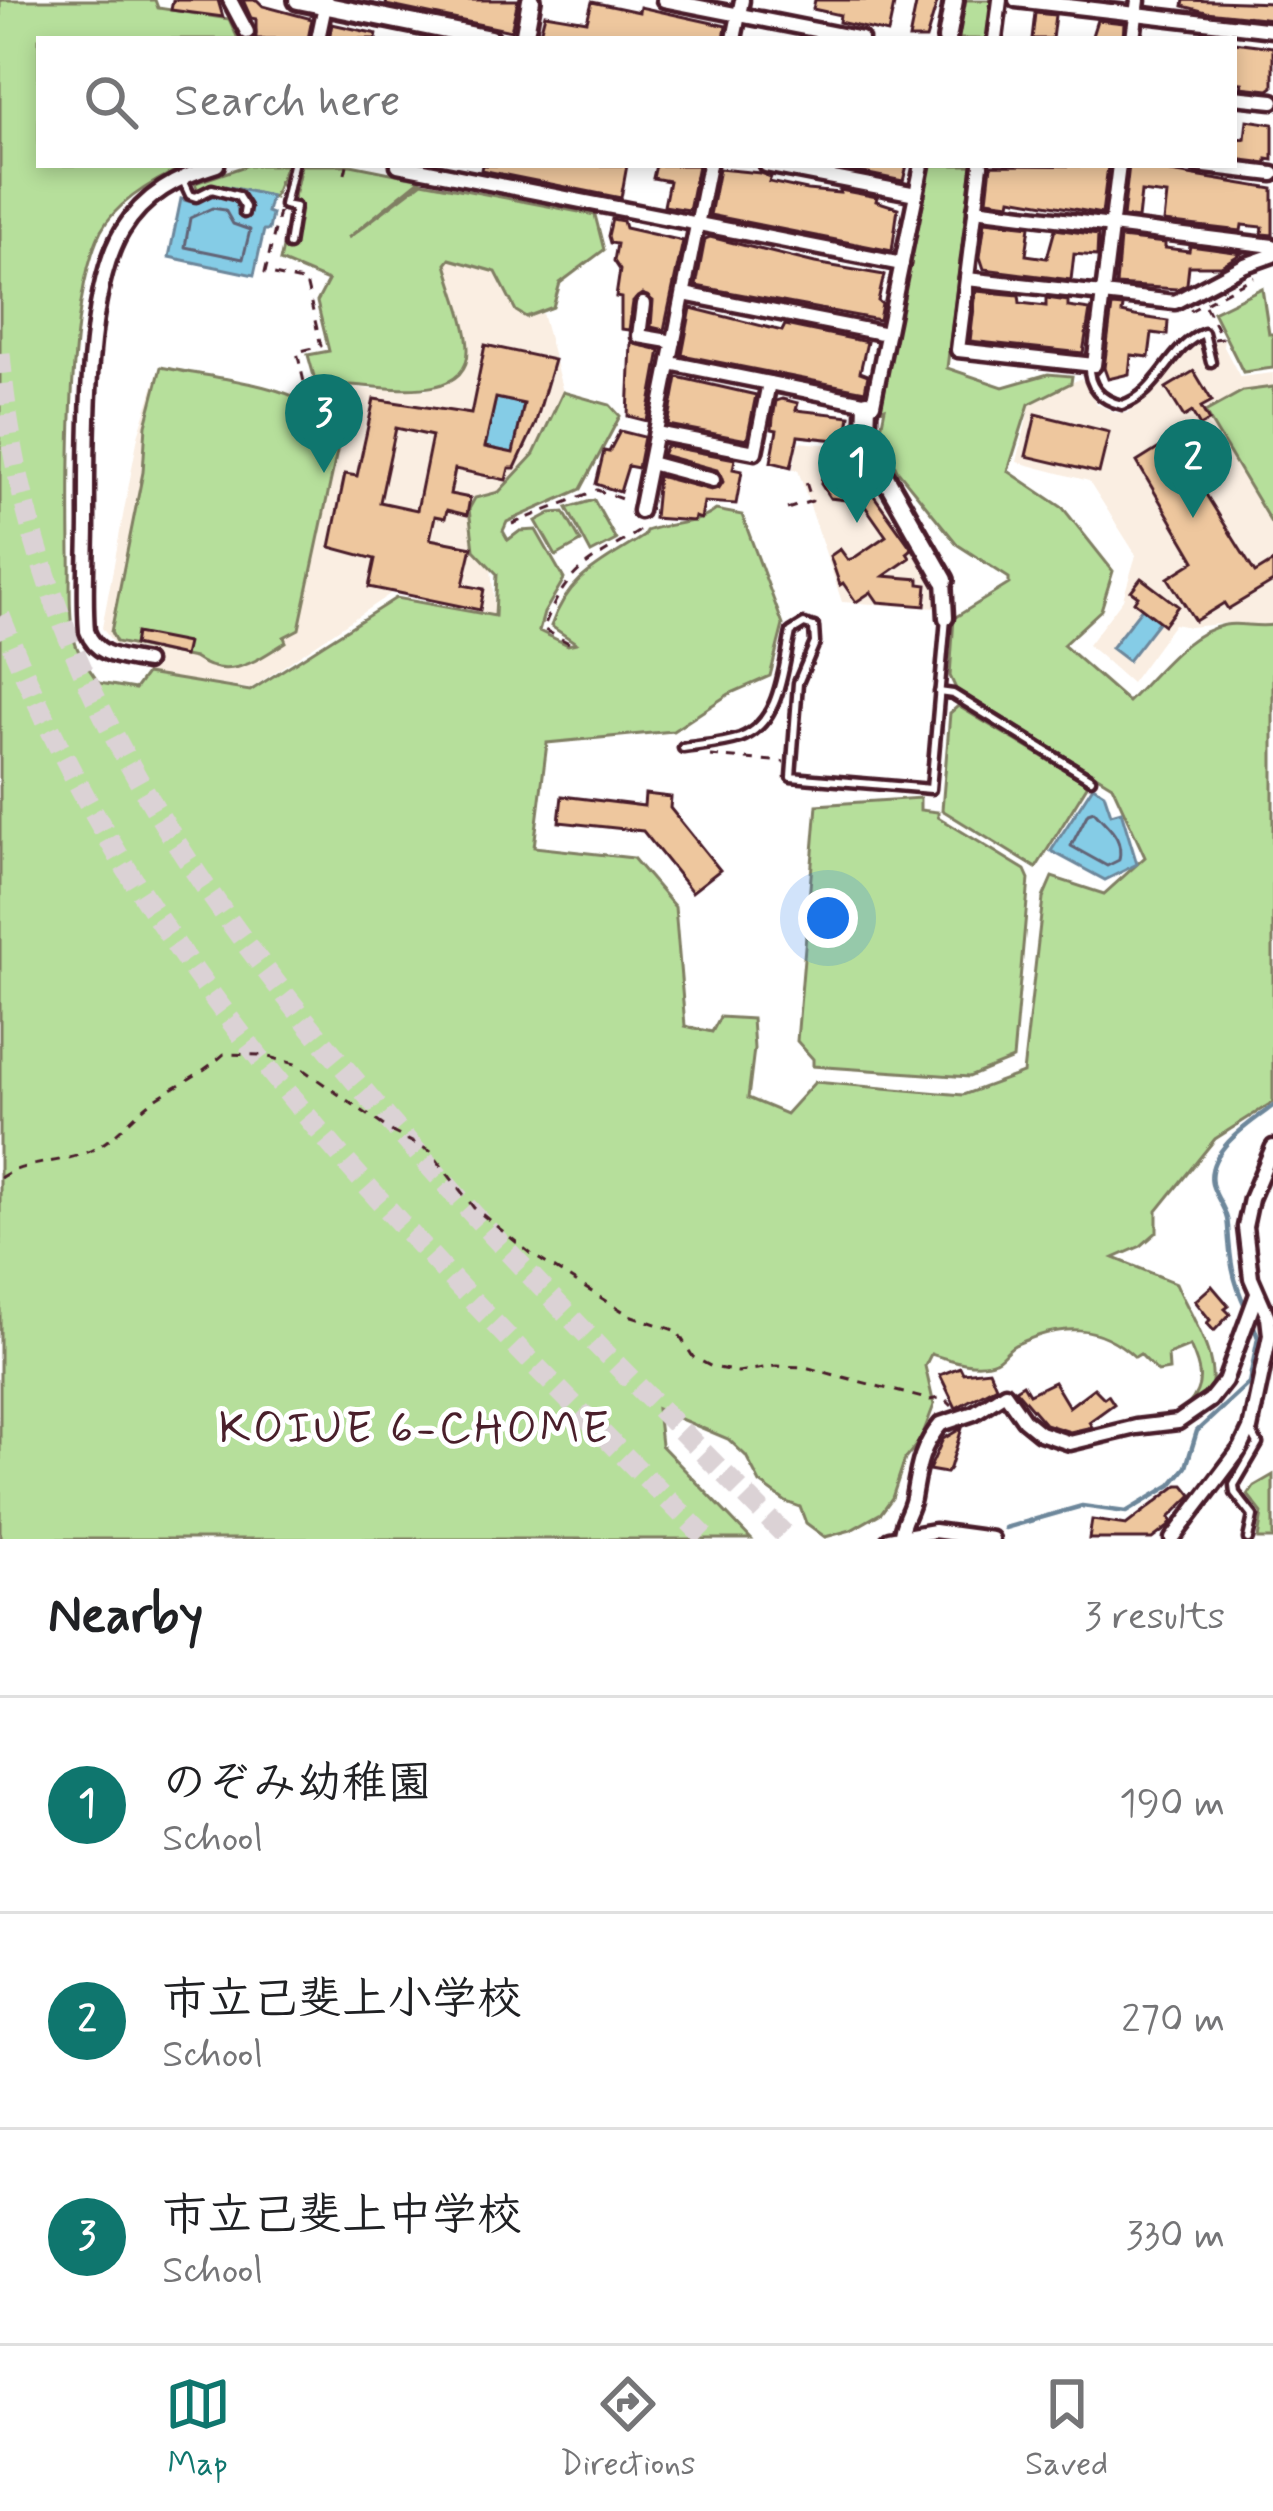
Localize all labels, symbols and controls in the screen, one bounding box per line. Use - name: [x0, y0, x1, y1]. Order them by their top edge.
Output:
- search box: [36, 36, 1237, 168]
- icon: search: [78, 69, 144, 135]
- text: Search here: [174, 73, 401, 132]
- pin: 3: [285, 374, 363, 473]
- pin: 2: [1154, 419, 1232, 518]
- pin: 1: [818, 424, 896, 523]
- your location: [798, 888, 858, 948]
- district label: KOIUE 6-CHOME: [218, 1400, 612, 1459]
- text: Nearby: [48, 1584, 203, 1650]
- text: 3 results: [1084, 1592, 1225, 1643]
- text: のぞみ幼稚園: [162, 1755, 432, 1814]
- text: 1: [78, 1779, 96, 1830]
- text: 190 m: [1119, 1779, 1225, 1830]
- text: School: [162, 1814, 263, 1865]
- text: 市立己斐上小学校: [162, 1971, 522, 2030]
- text: 2: [77, 1995, 97, 2046]
- text: 270 m: [1121, 1995, 1225, 2046]
- text: School: [162, 2030, 263, 2081]
- text: 市立己斐上中学校: [162, 2187, 522, 2246]
- text: 3: [78, 2211, 96, 2262]
- text: 330 m: [1126, 2211, 1225, 2262]
- text: School: [162, 2246, 263, 2297]
- tab: Map: [165, 2371, 231, 2487]
- tab: Directions: [560, 2371, 696, 2487]
- tab: Saved: [1025, 2371, 1108, 2487]

